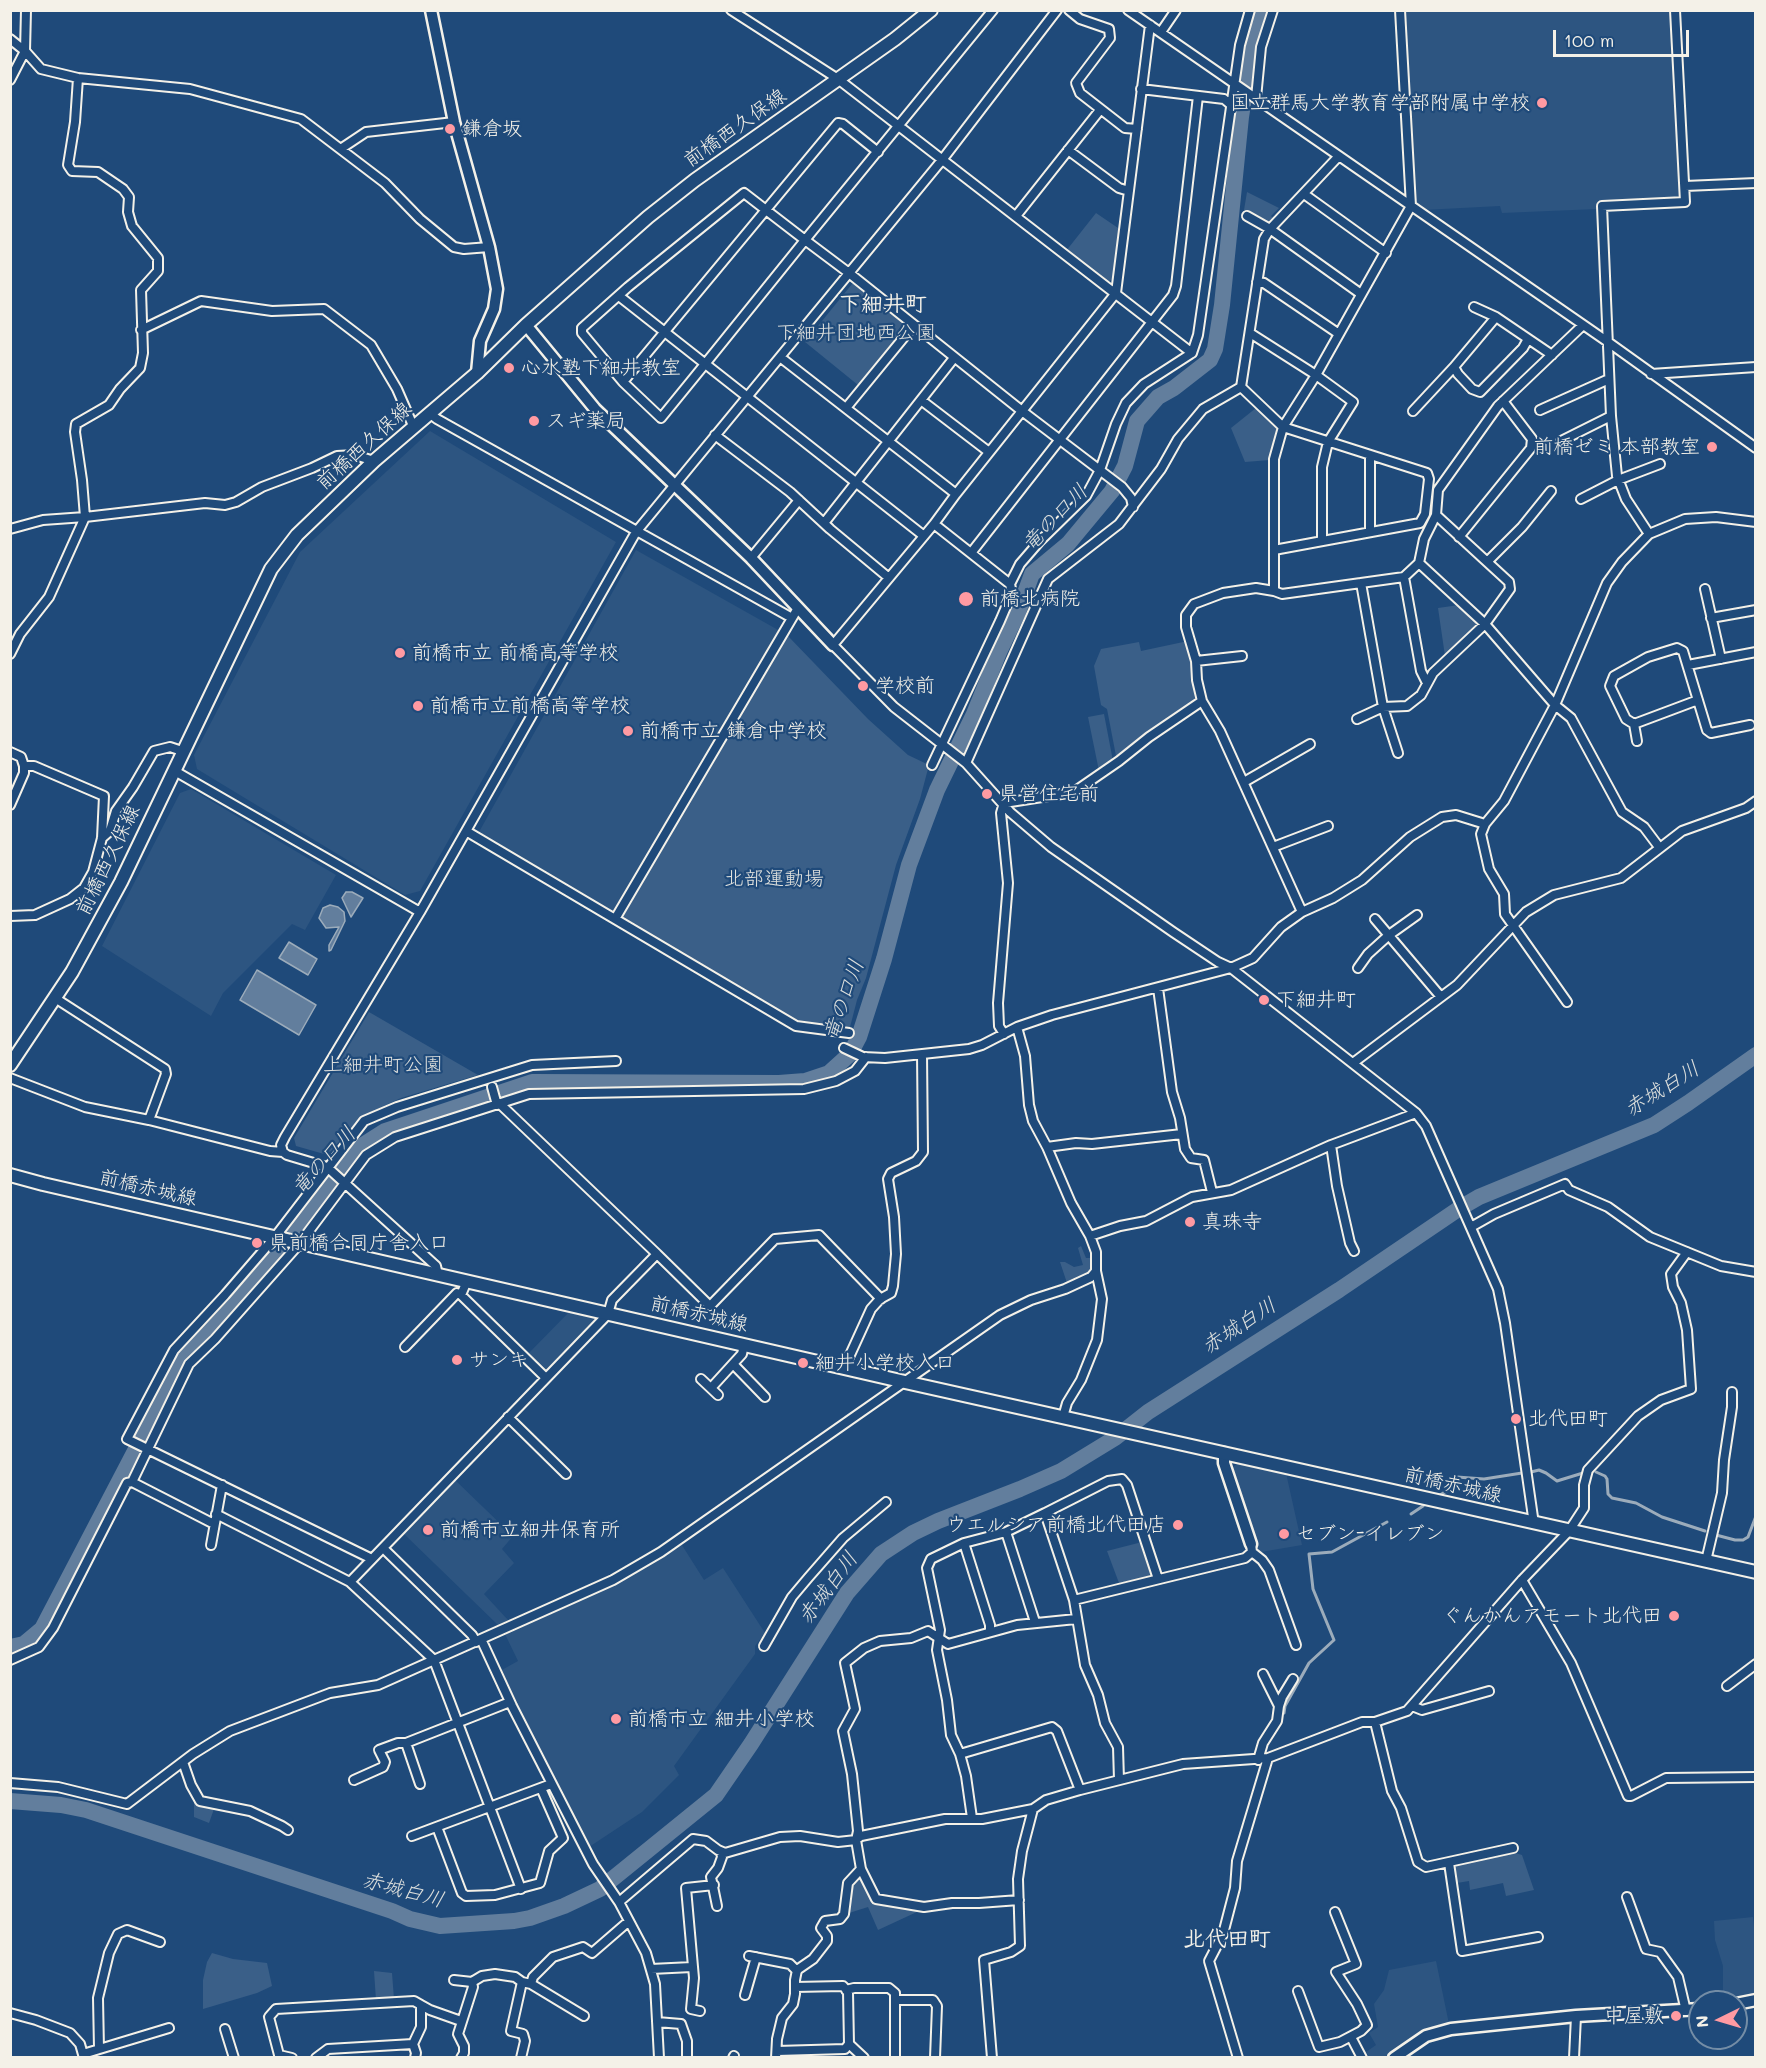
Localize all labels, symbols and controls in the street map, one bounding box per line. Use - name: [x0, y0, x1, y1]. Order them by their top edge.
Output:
- scale bar: [1556, 18, 1692, 56]
- text: 100 m: [1564, 28, 1614, 52]
- street label: 前橋西久保線: [679, 84, 791, 172]
- place label: 国立群馬大学教育学部附属中学校: [1230, 91, 1530, 115]
- marker: 国立群馬大学教育学部附属中学校: [1535, 96, 1549, 110]
- place label: 鎌倉坂: [462, 117, 522, 141]
- marker: 鎌倉坂: [443, 122, 457, 136]
- district label: 下細井町: [839, 291, 927, 317]
- park label: 下細井団地西公園: [776, 321, 936, 345]
- place label: 心水塾下細井教室: [521, 356, 681, 380]
- marker: 心水塾下細井教室: [502, 361, 516, 375]
- street label: 前橋西久保線: [311, 397, 417, 495]
- place label: スギ薬局: [546, 409, 626, 433]
- marker: スギ薬局: [527, 414, 541, 428]
- place label: 前橋ゼミ 本部教室: [1534, 435, 1700, 459]
- marker: 前橋ゼミ 本部教室: [1705, 440, 1719, 454]
- water label: 竜の口川: [1017, 479, 1093, 557]
- place label: 前橋北病院: [980, 587, 1080, 611]
- marker: 前橋北病院: [957, 590, 975, 608]
- place label: 前橋市立 前橋高等学校: [412, 641, 618, 665]
- marker: 前橋市立 前橋高等学校: [393, 646, 407, 660]
- place label: 学校前: [875, 674, 935, 698]
- marker: 学校前: [856, 679, 870, 693]
- place label: 前橋市立前橋高等学校: [430, 694, 630, 718]
- marker: 前橋市立前橋高等学校: [411, 699, 425, 713]
- place label: 前橋市立 鎌倉中学校: [640, 719, 826, 743]
- marker: 前橋市立 鎌倉中学校: [621, 724, 635, 738]
- place label: 県営住宅前: [999, 782, 1099, 806]
- marker: 県営住宅前: [980, 787, 994, 801]
- street label: 前橋西久保線: [71, 801, 145, 919]
- park label: 北部運動場: [724, 867, 824, 891]
- water label: 竜の口川: [818, 956, 870, 1044]
- place label: 下細井町: [1276, 988, 1356, 1012]
- marker: 下細井町: [1257, 993, 1271, 1007]
- park label: 上細井町公園: [323, 1053, 443, 1077]
- water label: 赤城白川: [1620, 1056, 1704, 1122]
- water label: 竜の口川: [287, 1121, 361, 1201]
- street label: 前橋赤城線: [97, 1165, 199, 1211]
- place label: 真珠寺: [1202, 1210, 1262, 1234]
- marker: 真珠寺: [1183, 1215, 1197, 1229]
- place label: 県前橋合同庁舎入口: [269, 1231, 449, 1255]
- marker: 県前橋合同庁舎入口: [250, 1236, 264, 1250]
- street label: 前橋赤城線: [648, 1291, 750, 1337]
- water label: 赤城白川: [1197, 1293, 1281, 1359]
- place label: サンキ: [469, 1348, 529, 1372]
- place label: 細井小学校入口: [815, 1351, 955, 1375]
- marker: サンキ: [450, 1353, 464, 1367]
- marker: 細井小学校入口: [796, 1356, 810, 1370]
- place label: 北代田町: [1528, 1407, 1608, 1431]
- marker: 北代田町: [1509, 1412, 1523, 1426]
- street label: 前橋赤城線: [1402, 1462, 1504, 1508]
- place label: ウエルシア前橋北代田店: [946, 1513, 1166, 1537]
- place label: 前橋市立細井保育所: [440, 1518, 620, 1542]
- marker: ウエルシア前橋北代田店: [1171, 1518, 1185, 1532]
- place label: セブン-イレブン: [1296, 1522, 1444, 1546]
- marker: 前橋市立細井保育所: [421, 1523, 435, 1537]
- marker: セブン-イレブン: [1277, 1527, 1291, 1541]
- water label: 赤城白川: [793, 1547, 863, 1629]
- place label: ぐんかんアモート北代田: [1442, 1604, 1662, 1628]
- marker: ぐんかんアモート北代田: [1667, 1609, 1681, 1623]
- place label: 前橋市立 細井小学校: [628, 1707, 814, 1731]
- marker: 前橋市立 細井小学校: [609, 1712, 623, 1726]
- water label: 赤城白川: [359, 1867, 447, 1913]
- district label: 北代田町: [1183, 1926, 1271, 1952]
- north arrow: [1688, 1990, 1748, 2050]
- place label: 中屋敷: [1604, 2004, 1664, 2028]
- marker: 中屋敷: [1669, 2009, 1683, 2023]
- text: N: [1691, 2014, 1713, 2028]

